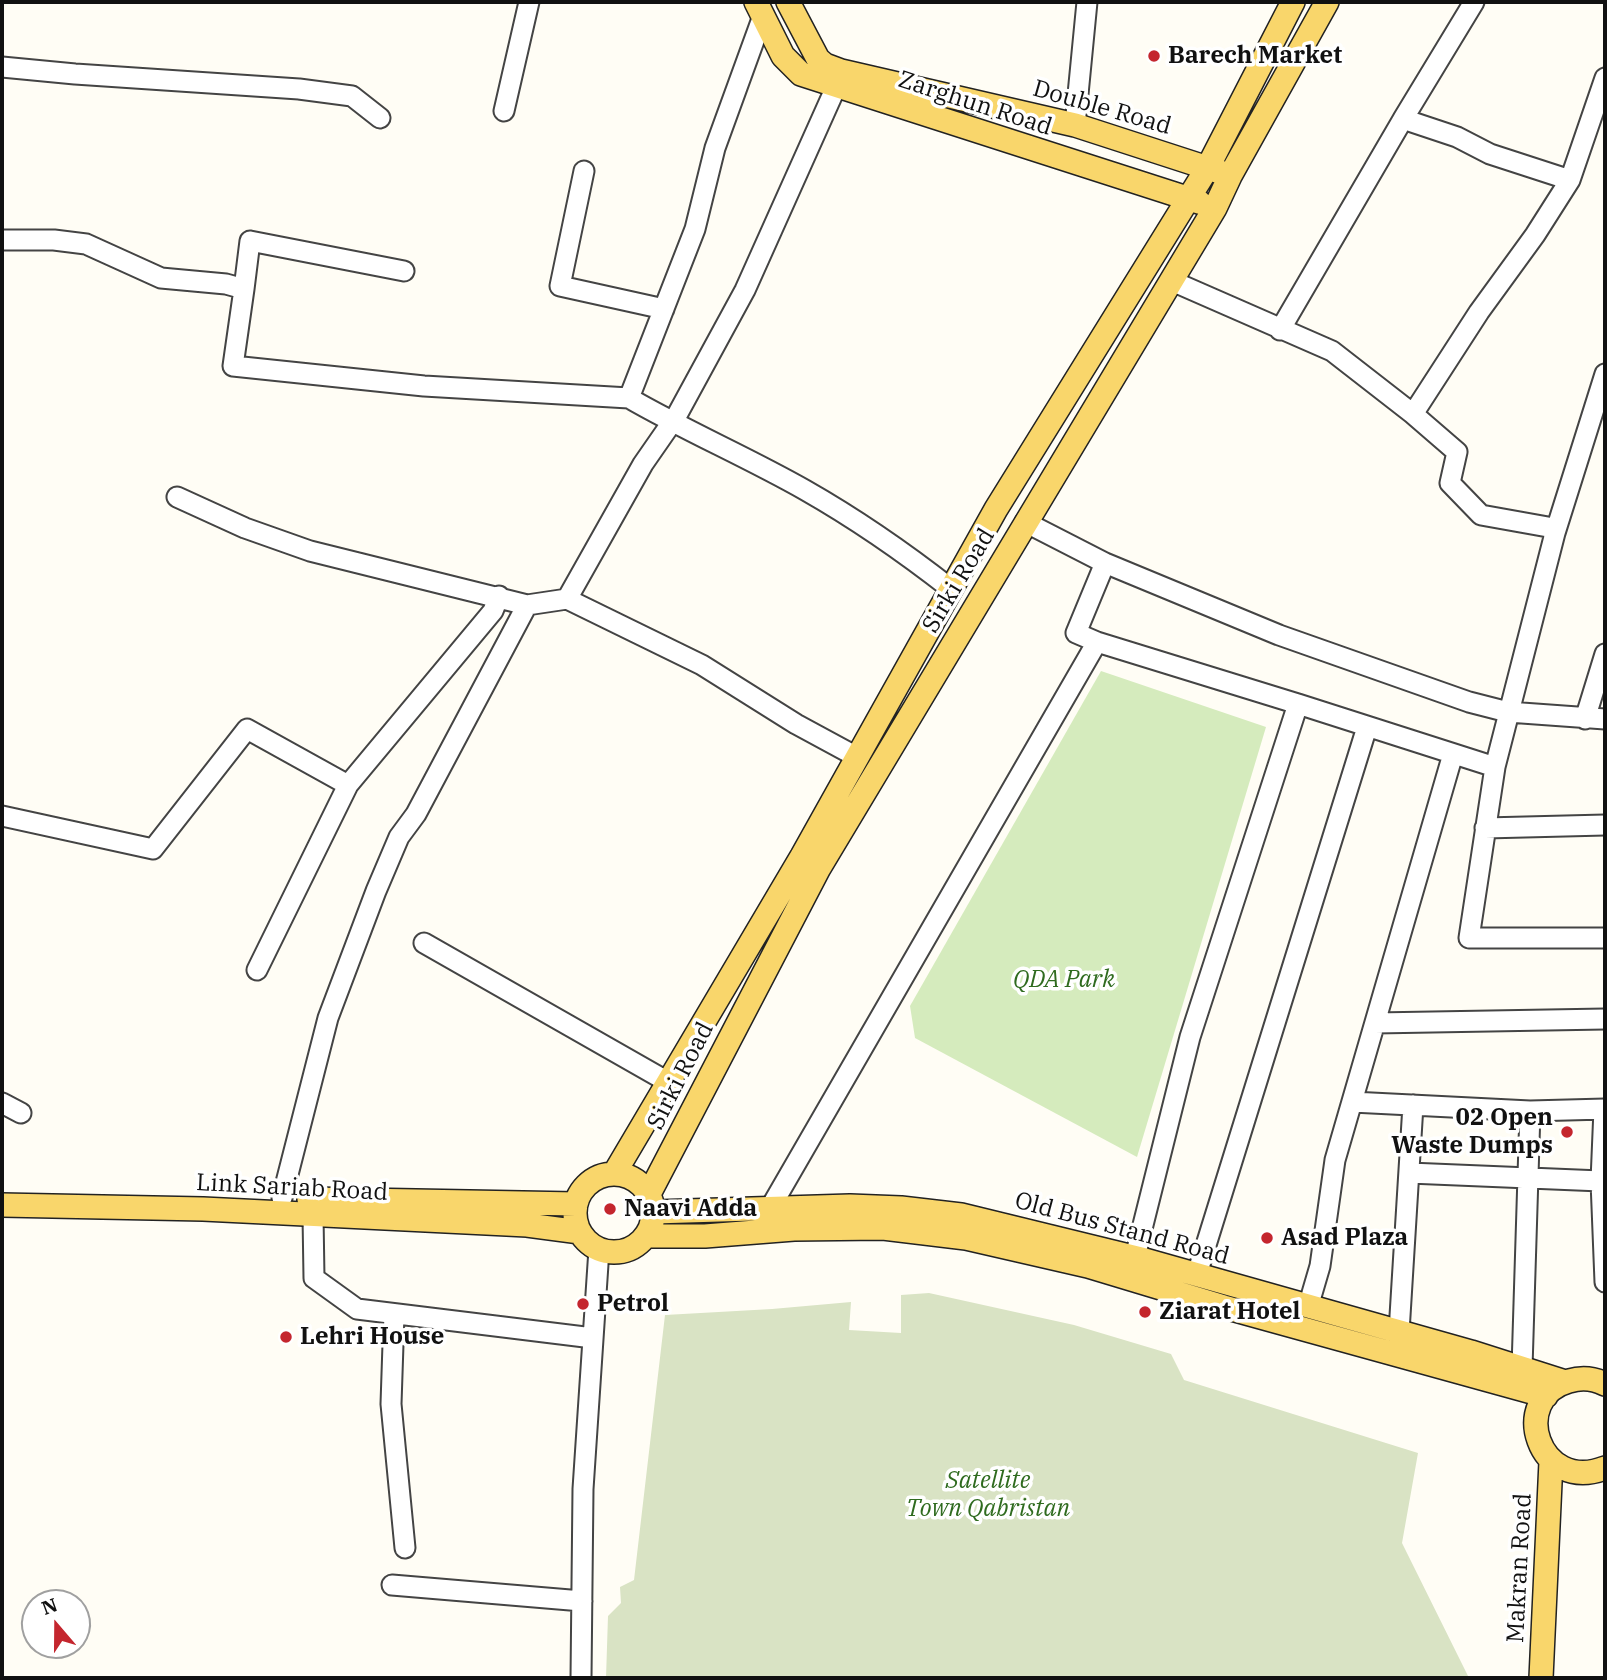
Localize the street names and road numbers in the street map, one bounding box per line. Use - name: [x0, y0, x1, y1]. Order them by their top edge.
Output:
- street label: Zarghun Road: [894, 66, 1056, 142]
- street label: Double Road: [1030, 75, 1174, 141]
- street label: Sirki Road: [917, 524, 1001, 638]
- street label: Sirki Road: [642, 1017, 720, 1135]
- street label: Link Sariab Road: [195, 1169, 389, 1207]
- street label: Old Bus Stand Road: [1012, 1186, 1232, 1272]
- street label: Makran Road: [1502, 1492, 1538, 1644]

